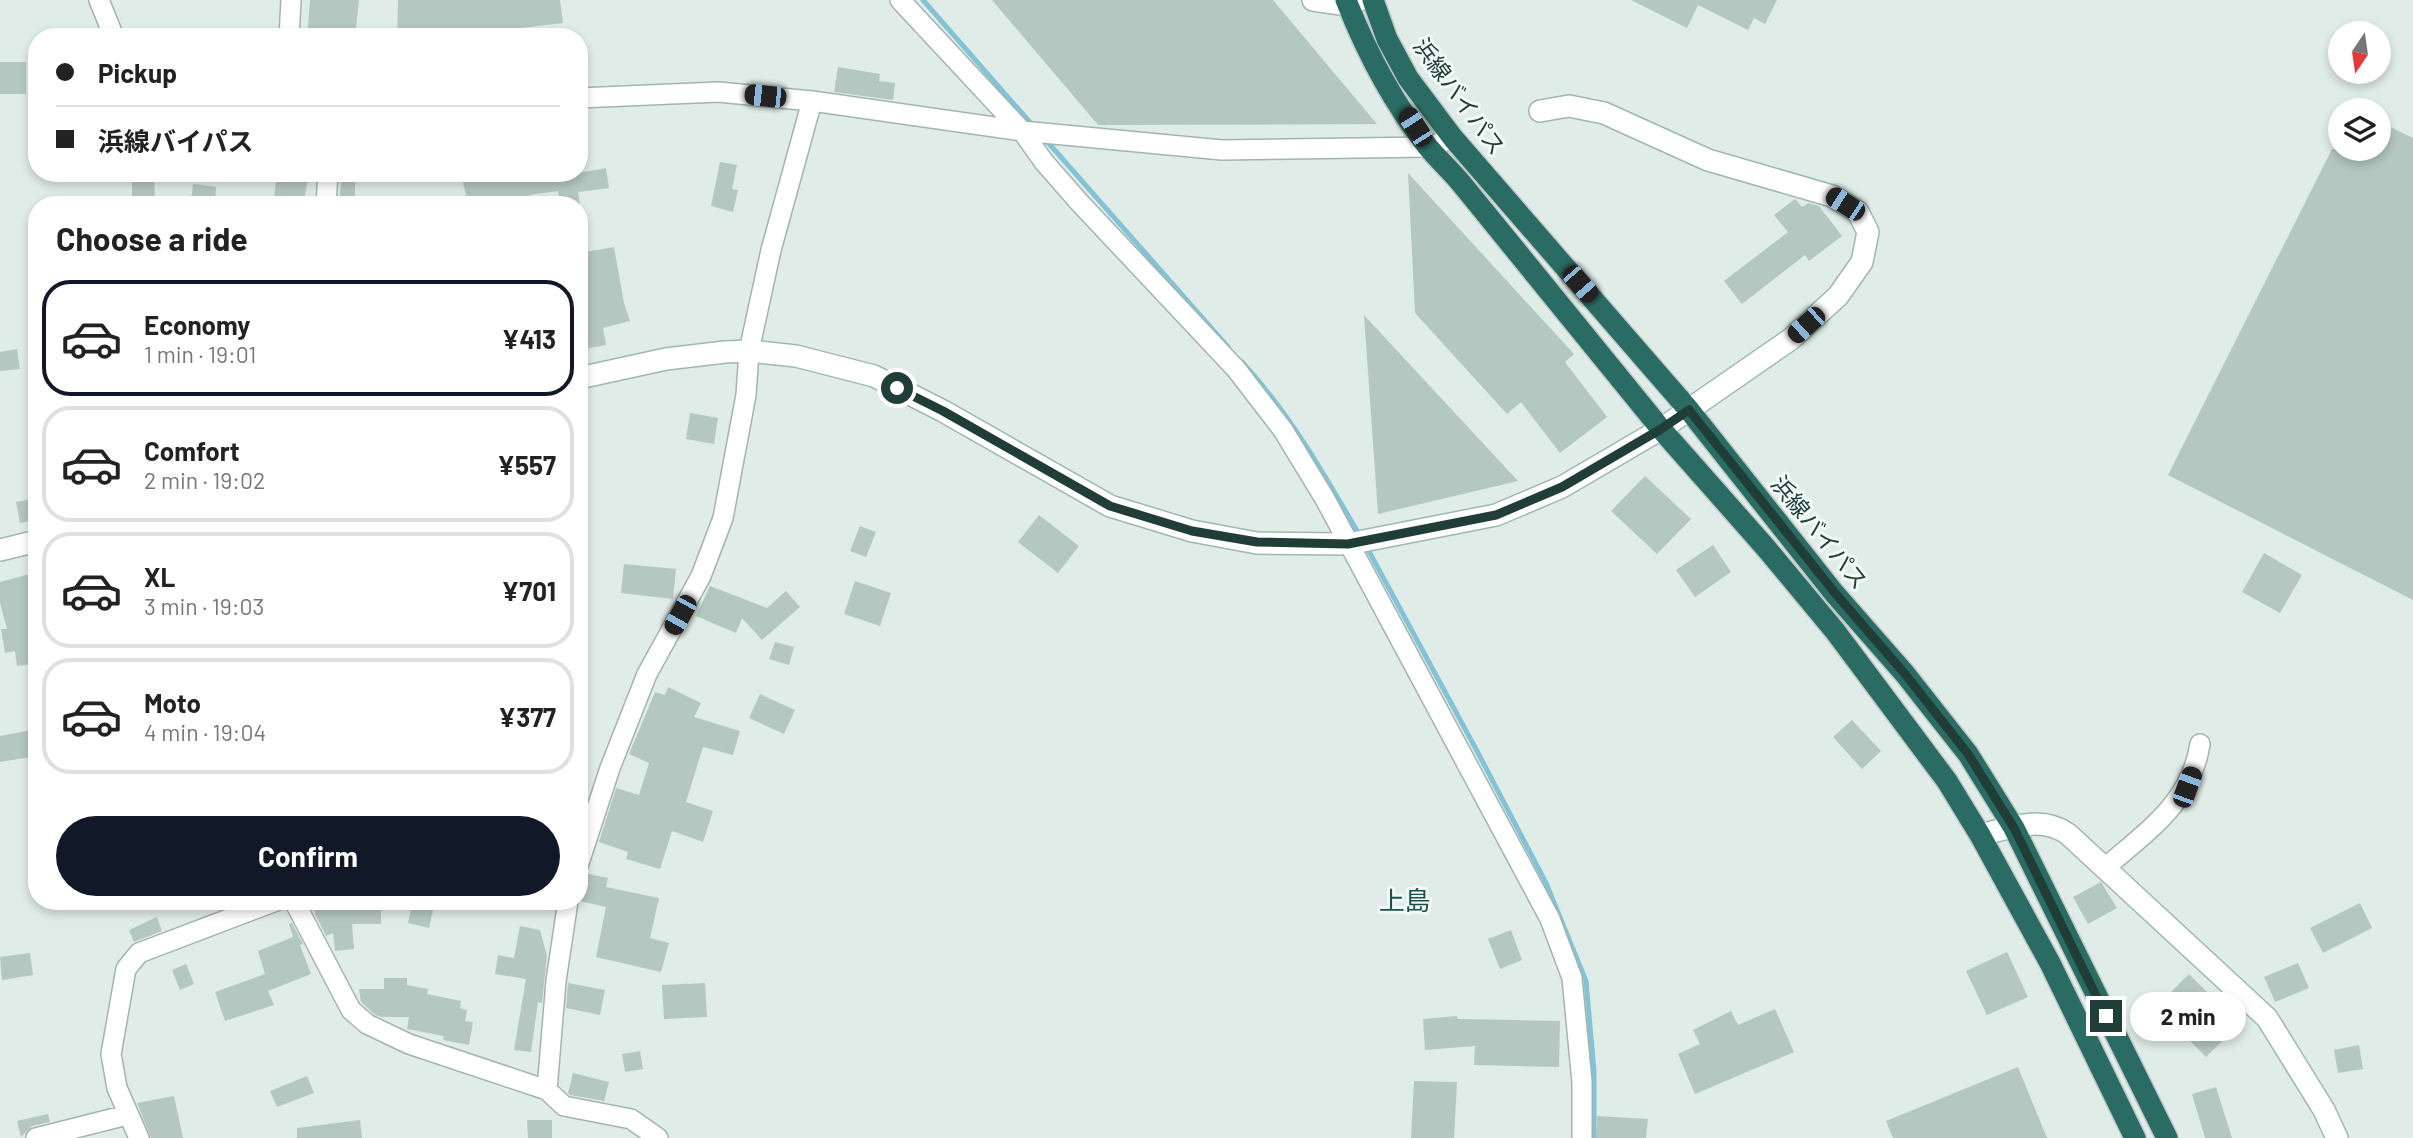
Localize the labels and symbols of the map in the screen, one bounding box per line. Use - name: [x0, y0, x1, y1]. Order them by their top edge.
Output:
- north arrow: [2328, 21, 2390, 84]
- street label: 浜線バイパス: [1408, 32, 1512, 160]
- car: [744, 83, 787, 109]
- car: [1395, 104, 1436, 150]
- car: [1822, 184, 1869, 224]
- car: [1559, 261, 1602, 307]
- car: [1784, 303, 1829, 347]
- route start: [881, 372, 913, 404]
- street label: 浜線バイパス: [1766, 470, 1874, 594]
- car: [661, 592, 700, 638]
- car: [2170, 764, 2205, 810]
- district label: 上島: [1379, 884, 1431, 915]
- callout: 2 min: [2130, 992, 2246, 1040]
- route end: [2090, 1000, 2122, 1032]

